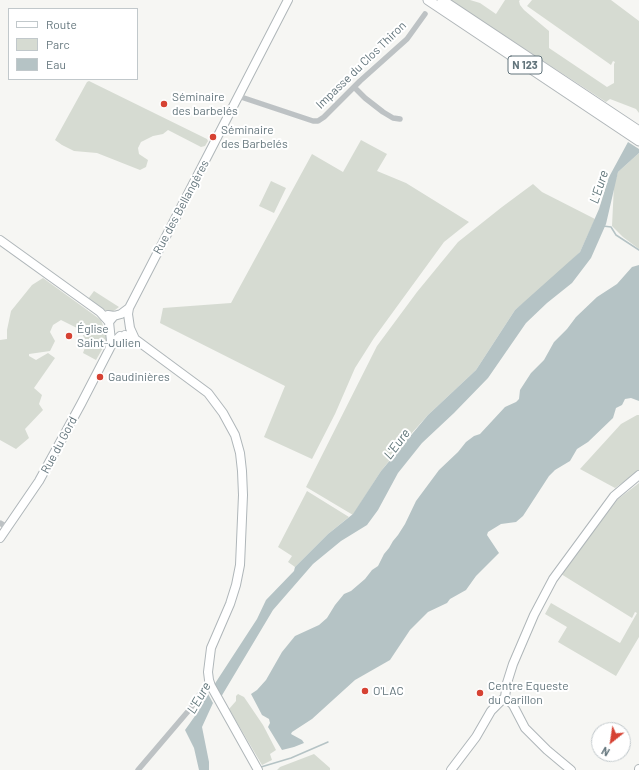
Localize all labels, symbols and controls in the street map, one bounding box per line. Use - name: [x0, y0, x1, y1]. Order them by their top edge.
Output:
- legend: [8, 8, 138, 80]
- text: Route: [46, 17, 77, 31]
- street label: Impasse du Clos Thiron: [313, 18, 409, 112]
- text: Parc: [46, 37, 70, 51]
- road number: N 123: [508, 56, 542, 74]
- text: Eau: [46, 57, 66, 71]
- place label: Séminaire des barbelés: [172, 90, 238, 118]
- marker: Séminaire des barbelés: [159, 99, 169, 109]
- place label: Séminaire des Barbelés: [221, 123, 288, 151]
- marker: Séminaire des Barbelés: [208, 132, 218, 142]
- street label: Rue des Bellangères: [150, 157, 212, 257]
- water label: L'Eure: [586, 168, 612, 206]
- place label: Église Saint-Julien: [77, 322, 141, 350]
- marker: Église Saint-Julien: [64, 331, 74, 341]
- place label: Gaudinières: [108, 370, 170, 384]
- marker: Gaudinières: [95, 372, 105, 382]
- street label: Rue du Gord: [38, 414, 80, 476]
- water label: L'Eure: [381, 426, 413, 462]
- water label: L'Eure: [184, 679, 214, 717]
- place label: Centre Equeste du Carillon: [488, 679, 569, 707]
- place label: O'LAC: [373, 684, 404, 698]
- marker: O'LAC: [360, 686, 370, 696]
- marker: Centre Equeste du Carillon: [475, 688, 485, 698]
- north arrow: [591, 722, 631, 762]
- text: N: [599, 745, 612, 759]

